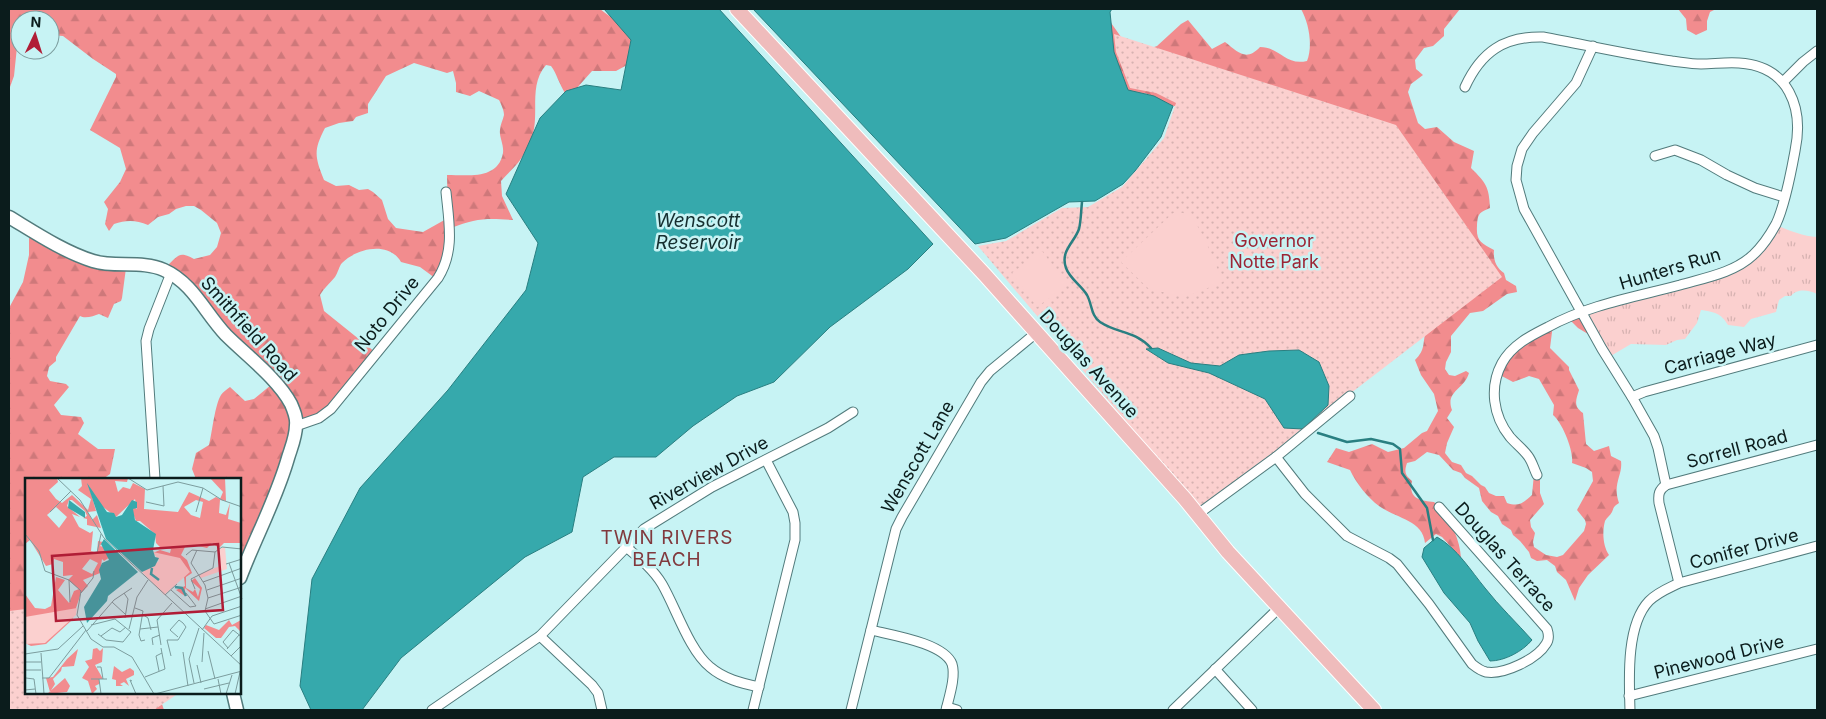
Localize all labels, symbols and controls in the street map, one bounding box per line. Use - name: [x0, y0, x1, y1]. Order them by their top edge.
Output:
- north arrow: [10, 10, 60, 60]
- text: N: [30, 13, 42, 30]
- water label: Wenscott Reservoir: [656, 209, 741, 254]
- park label: Governor Notte Park: [1229, 230, 1319, 272]
- street label: Hunters Run: [1617, 243, 1723, 294]
- street label: Smithfield Road: [197, 272, 302, 385]
- street label: Noto Drive: [350, 272, 423, 355]
- street label: Douglas Avenue: [1035, 305, 1143, 422]
- street label: Carriage Way: [1662, 328, 1778, 379]
- street label: Wenscott Lane: [877, 397, 958, 517]
- street label: Sorrell Road: [1684, 425, 1790, 472]
- street label: Riverview Drive: [646, 431, 772, 514]
- inset map: [25, 478, 241, 694]
- street label: Douglas Terrace: [1451, 498, 1560, 616]
- street label: Conifer Drive: [1687, 524, 1801, 573]
- district label: TWIN RIVERS BEACH: [600, 526, 734, 571]
- street label: Pinewood Drive: [1652, 630, 1786, 683]

